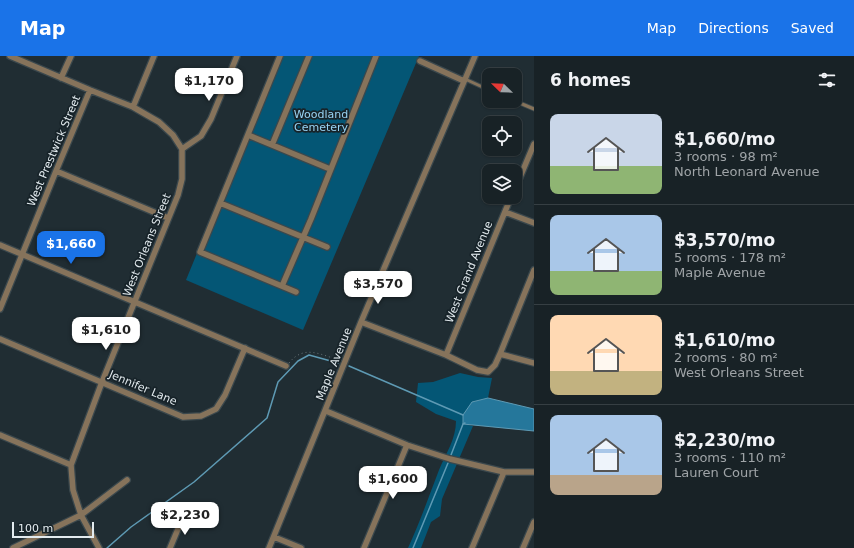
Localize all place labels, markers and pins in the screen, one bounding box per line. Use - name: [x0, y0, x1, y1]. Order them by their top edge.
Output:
- pin: $1,170: [176, 68, 242, 102]
- pin: $1,660: [38, 231, 104, 265]
- pin: $3,570: [345, 271, 411, 305]
- pin: $1,610: [73, 317, 139, 351]
- pin: $1,600: [360, 466, 426, 500]
- pin: $2,230: [152, 502, 218, 536]

